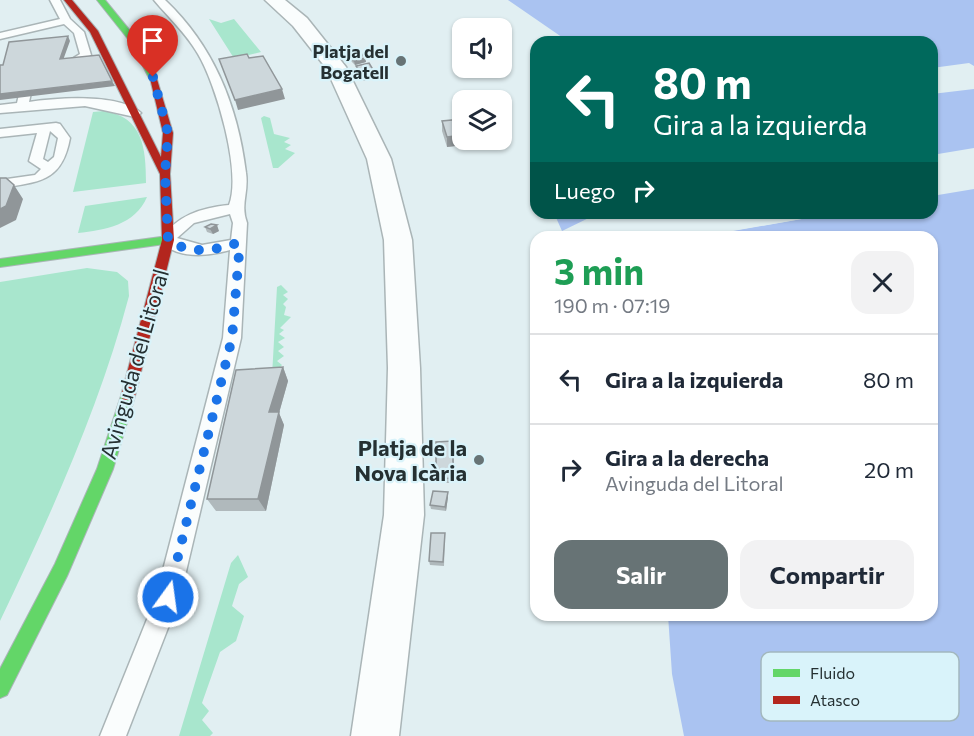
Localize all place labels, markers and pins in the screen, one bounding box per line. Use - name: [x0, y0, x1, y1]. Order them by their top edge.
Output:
- pin: [127, 15, 178, 77]
- place label: Platja del Bogatell: [312, 40, 389, 83]
- marker: Platja del Bogatell: [394, 54, 408, 68]
- place label: Platja de la Nova Icària: [354, 434, 467, 486]
- marker: Platja de la Nova Icària: [472, 453, 486, 467]

